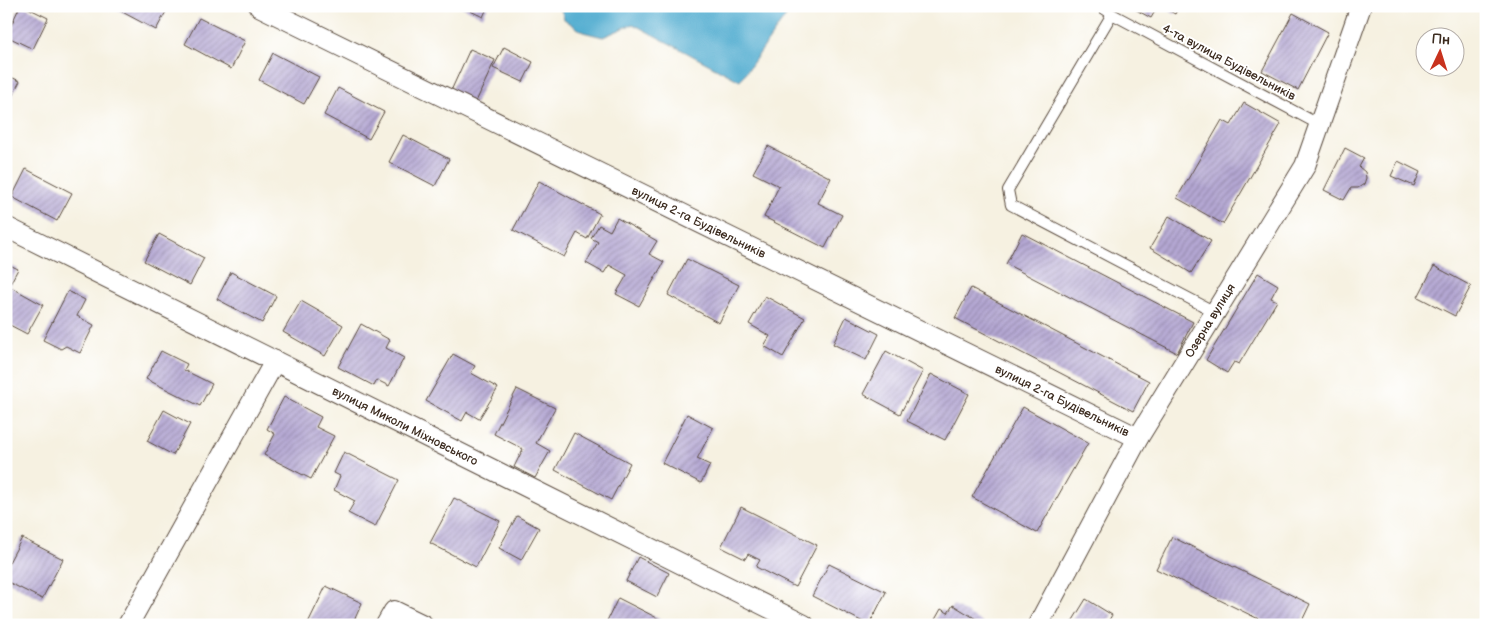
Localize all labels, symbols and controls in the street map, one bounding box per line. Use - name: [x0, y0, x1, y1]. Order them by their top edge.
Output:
- street label: 4-та вулиця Будівельників: [1160, 21, 1299, 104]
- north arrow: [1414, 28, 1464, 78]
- text: Пн: [1431, 30, 1451, 49]
- street label: вулиця 2-га Будівельників: [629, 183, 769, 262]
- street label: Озерна вулиця: [1182, 281, 1239, 360]
- street label: вулиця 2-га Будівельників: [992, 362, 1132, 441]
- street label: вулиця Миколи Міхновського: [330, 384, 480, 469]

